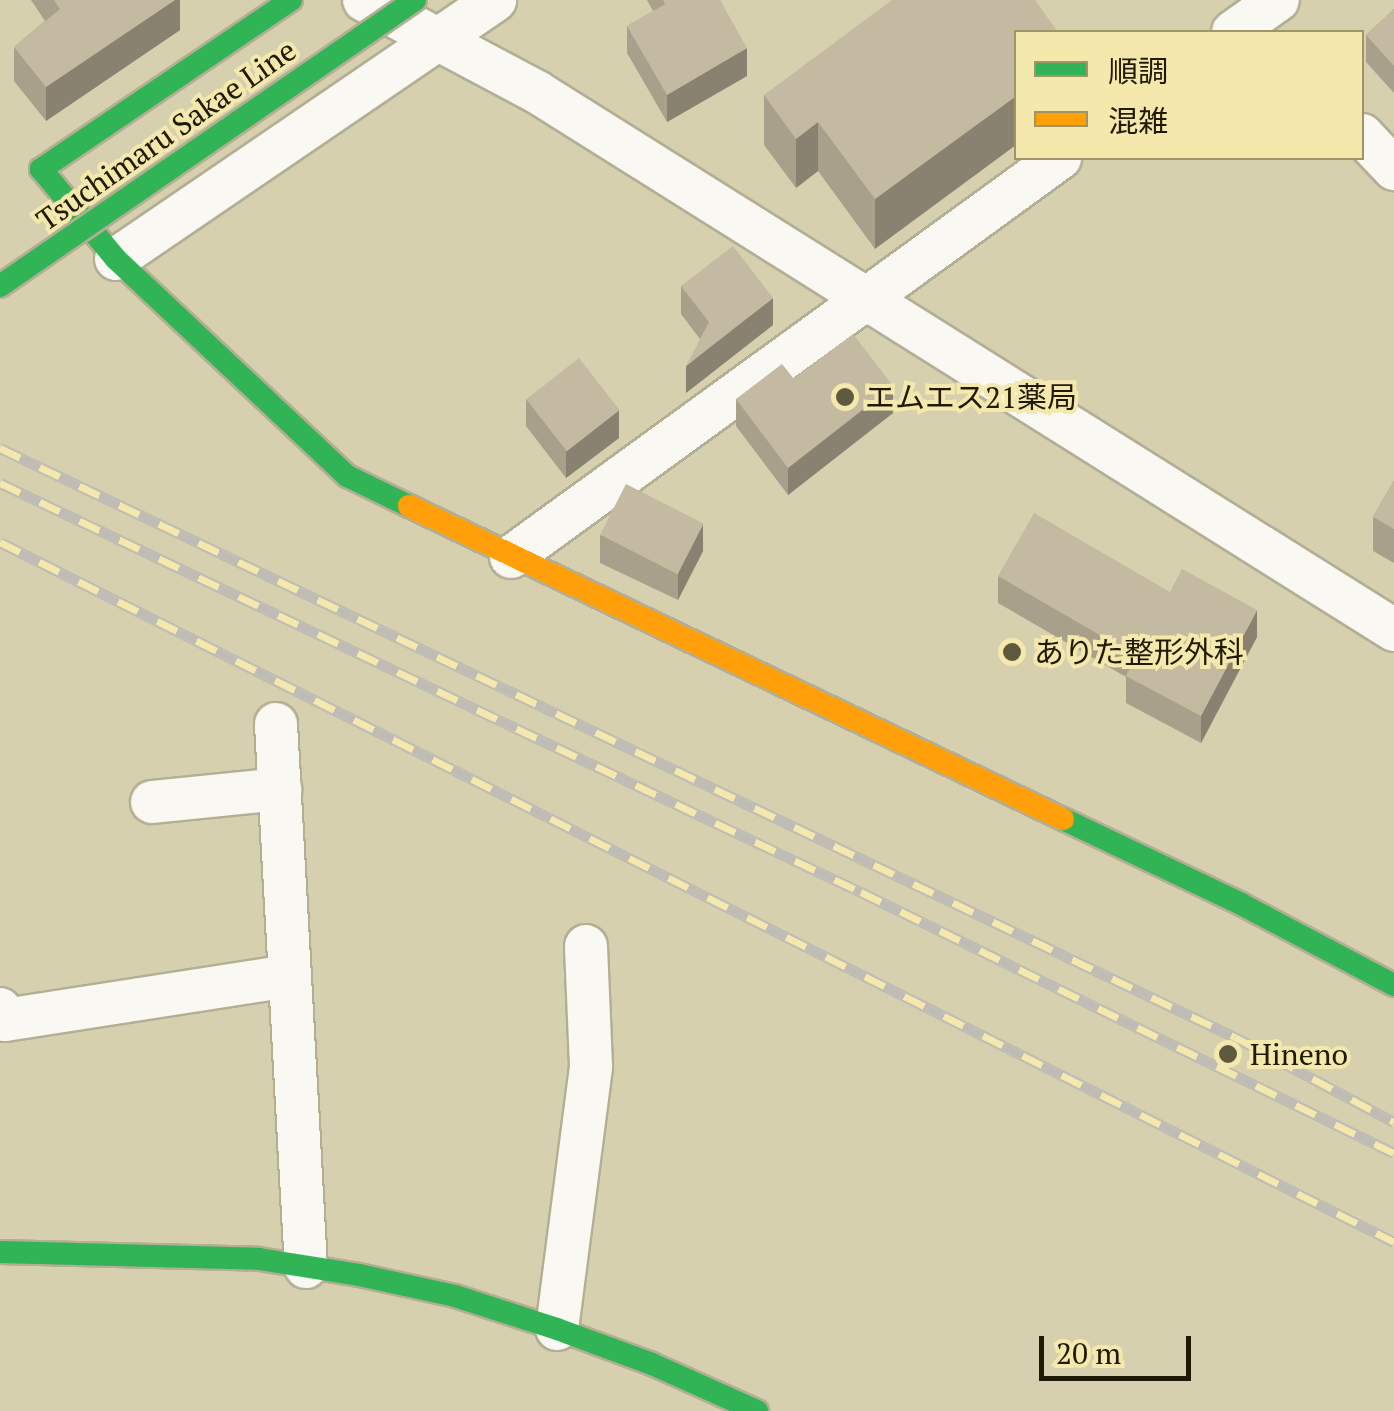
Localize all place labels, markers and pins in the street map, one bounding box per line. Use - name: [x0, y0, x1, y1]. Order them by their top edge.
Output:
- place label: エムエス21薬局: [865, 379, 1077, 415]
- marker: エムエス21薬局: [834, 386, 856, 408]
- place label: ありた整形外科: [1034, 634, 1244, 670]
- marker: ありた整形外科: [999, 639, 1025, 665]
- place label: Hineno: [1250, 1036, 1348, 1072]
- marker: Hineno: [1215, 1041, 1241, 1067]

